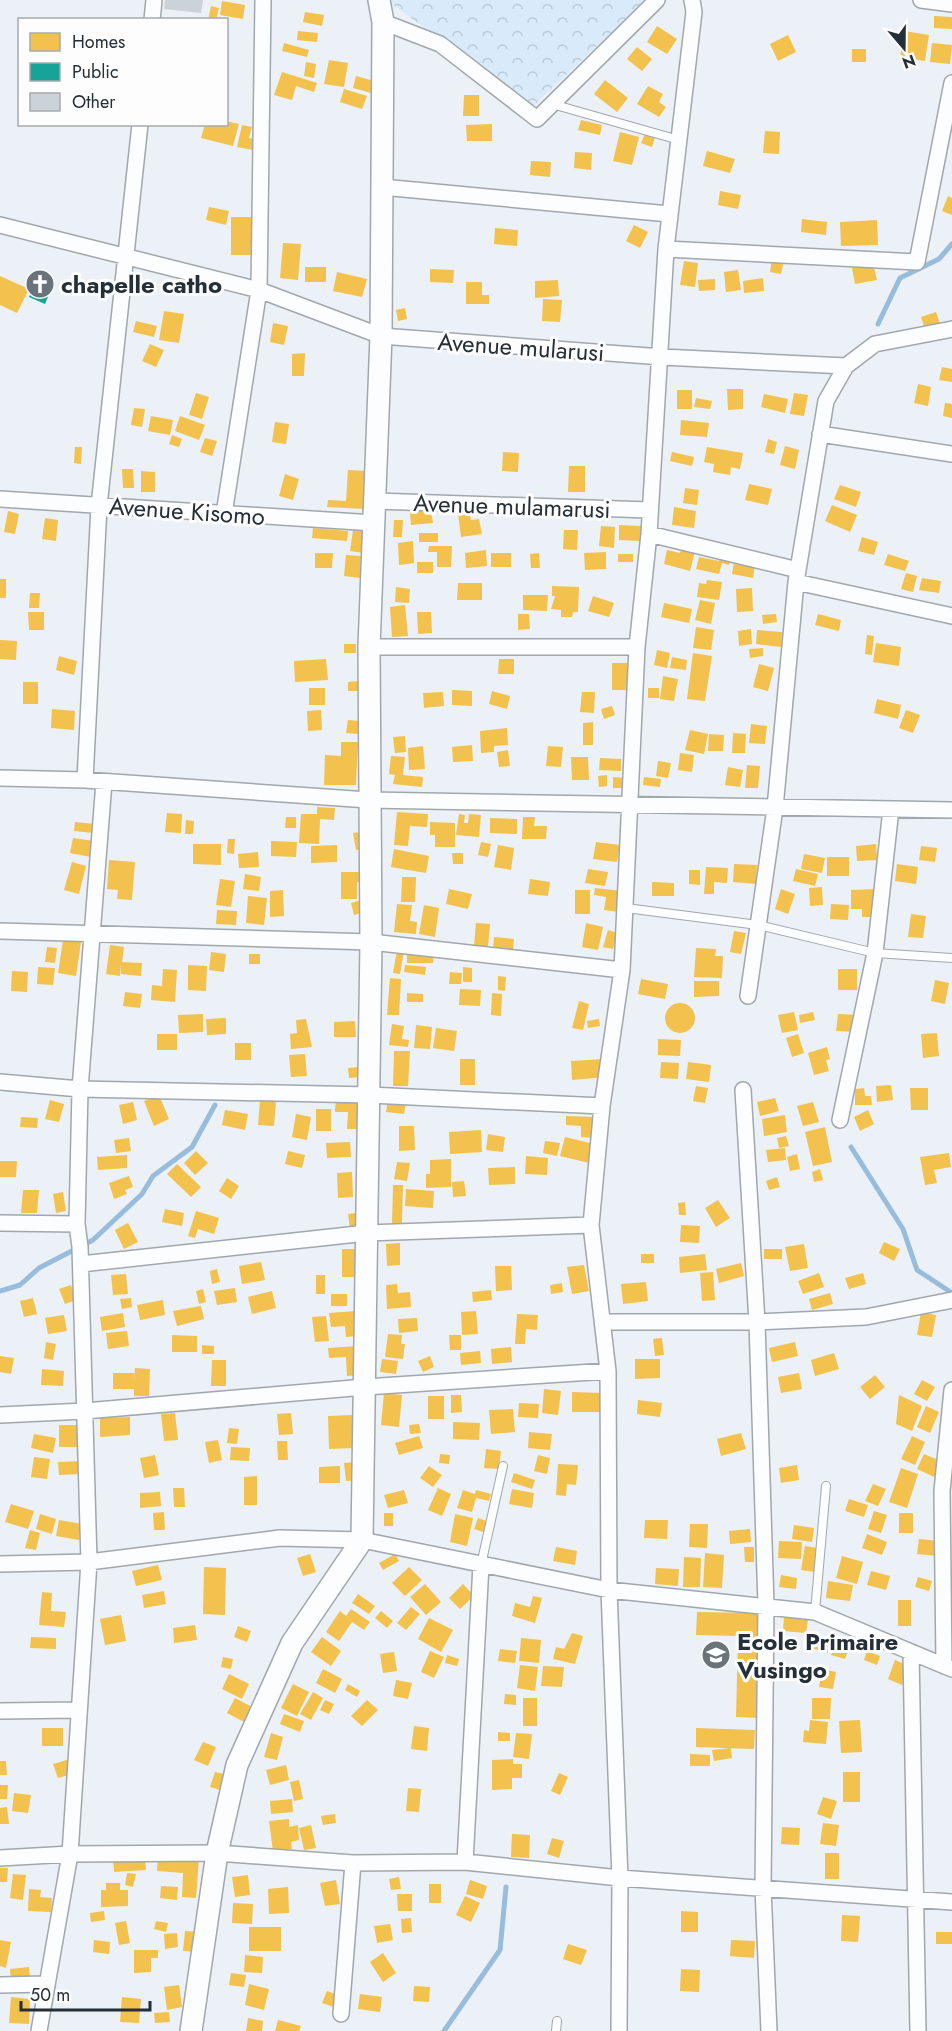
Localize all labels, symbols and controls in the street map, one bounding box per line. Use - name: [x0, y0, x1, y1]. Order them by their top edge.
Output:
- legend: [18, 18, 228, 126]
- north arrow: [874, 18, 934, 78]
- text: Homes: [72, 29, 125, 55]
- text: N: [899, 49, 919, 75]
- text: Public: [72, 59, 119, 85]
- text: Other: [72, 89, 116, 115]
- place label: chapelle catho: [61, 267, 222, 302]
- church icon: chapelle catho: [24, 268, 56, 300]
- street label: Avenue mularusi: [436, 324, 606, 370]
- street label: Avenue mulamarusi: [413, 485, 611, 527]
- street label: Avenue Kisomo: [108, 488, 266, 534]
- place label: Ecole Primaire Vusingo: [736, 1624, 898, 1687]
- school or university icon: Ecole Primaire Vusingo: [700, 1639, 732, 1671]
- scale bar: [21, 1974, 150, 2012]
- text: 50 m: [30, 1982, 70, 2008]

